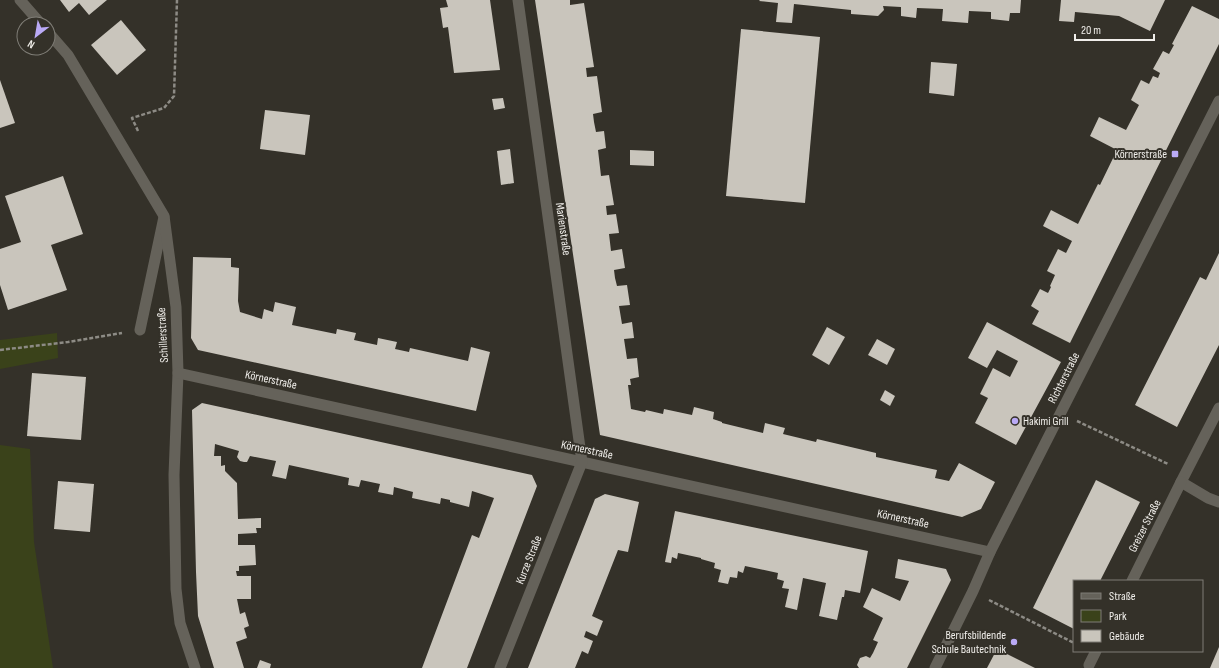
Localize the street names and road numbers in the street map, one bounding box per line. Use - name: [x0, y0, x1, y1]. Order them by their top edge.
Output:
- street label: Marienstraße: [552, 202, 574, 257]
- street label: Schillerstraße: [154, 307, 172, 363]
- street label: Richterstraße: [1045, 350, 1083, 406]
- street label: Körnerstraße: [244, 367, 298, 393]
- street label: Körnerstraße: [560, 437, 614, 463]
- street label: Greizer Straße: [1125, 497, 1165, 555]
- street label: Körnerstraße: [876, 506, 930, 532]
- street label: Kurze Straße: [512, 533, 546, 587]

